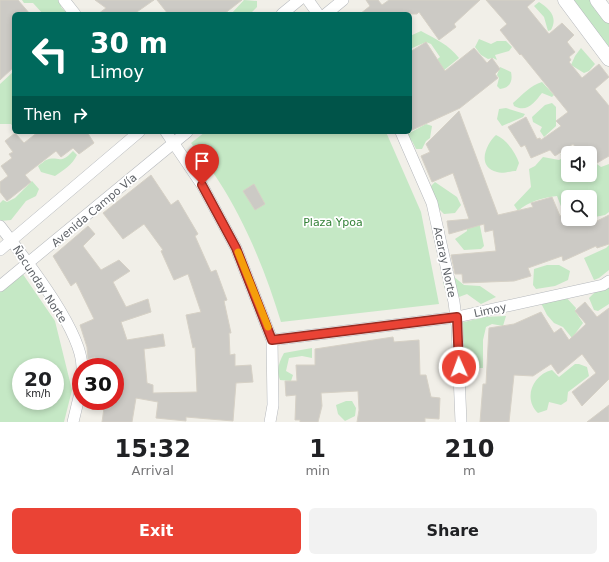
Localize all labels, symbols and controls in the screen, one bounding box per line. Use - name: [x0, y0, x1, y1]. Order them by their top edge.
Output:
- text: 30 m: [90, 27, 168, 60]
- icon: left: [24, 28, 76, 80]
- text: Limoy: [90, 61, 144, 82]
- icon: right: [69, 104, 91, 126]
- text: Then: [24, 106, 61, 124]
- pin: [185, 144, 219, 185]
- map controls: [561, 146, 597, 226]
- button: sound: [561, 146, 597, 182]
- icon: arrive: [191, 150, 213, 172]
- street label: Avenida Campo Vía: [49, 171, 140, 250]
- button: search: [561, 190, 597, 226]
- park label: Plaza Ypoa: [303, 216, 363, 229]
- street label: Acaray Norte: [431, 226, 458, 299]
- street label: Ñacunday Norte: [10, 243, 69, 325]
- street label: Limoy: [473, 301, 508, 320]
- position arrow: [438, 346, 480, 388]
- speed limit sign: 30: [72, 358, 124, 410]
- text: 20: [24, 367, 52, 391]
- text: km/h: [25, 388, 51, 399]
- text: 15:32: [114, 435, 191, 463]
- text: 1: [309, 435, 326, 463]
- text: 210: [444, 435, 494, 463]
- text: Arrival: [132, 463, 174, 478]
- text: min: [305, 463, 330, 478]
- text: m: [463, 463, 476, 478]
- button: Exit: [12, 508, 301, 554]
- button: Share: [309, 508, 597, 554]

